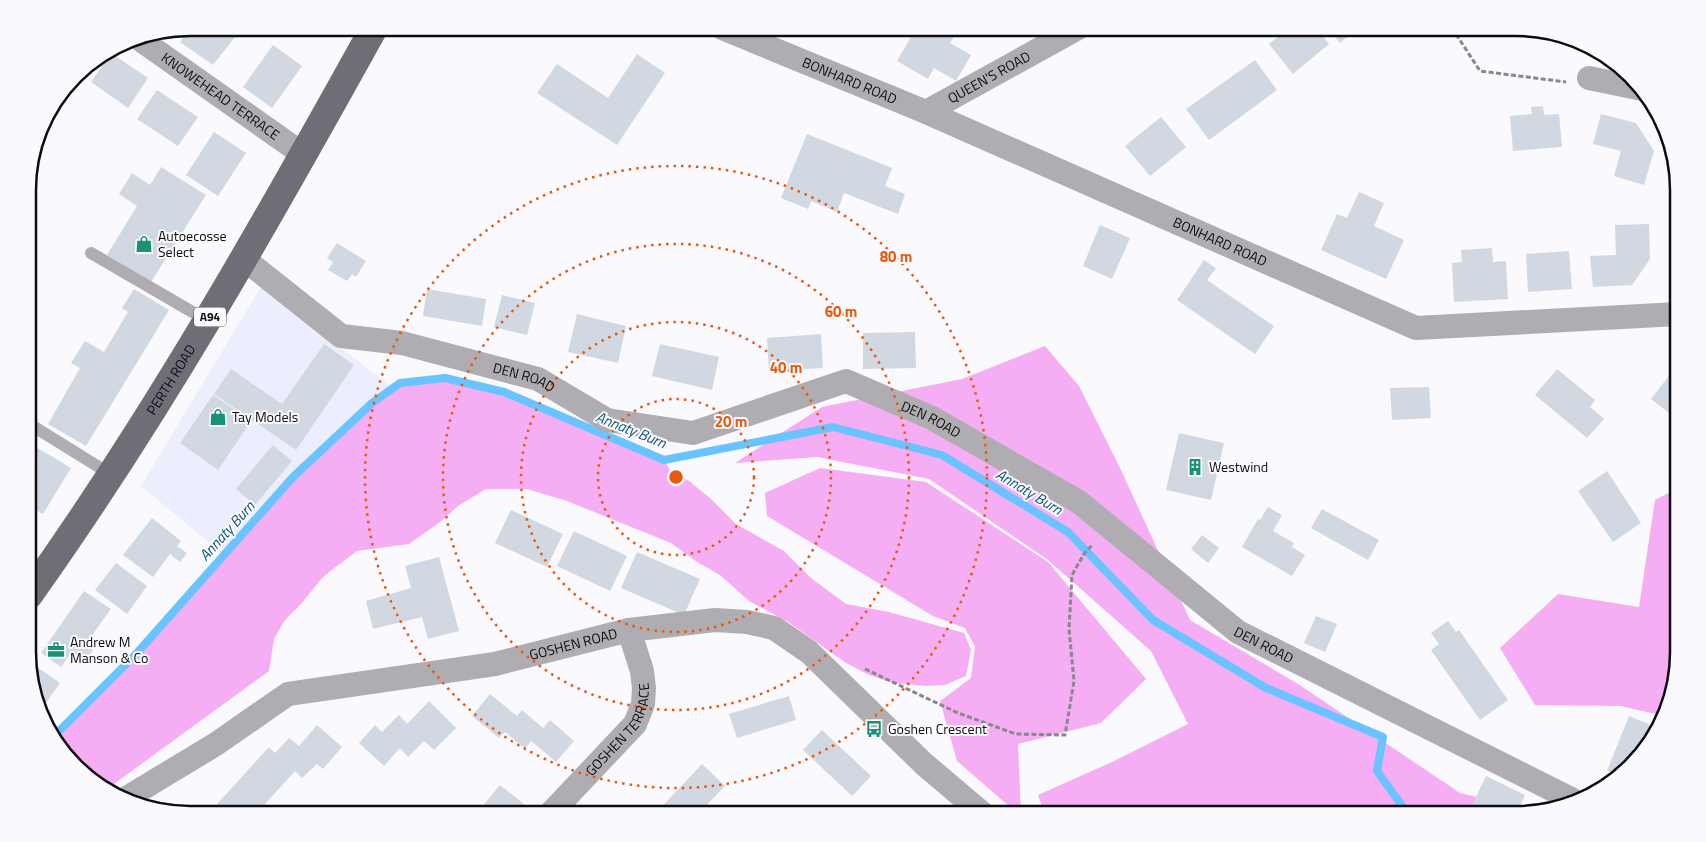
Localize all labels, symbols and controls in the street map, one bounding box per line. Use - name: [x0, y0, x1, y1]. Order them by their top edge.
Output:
- street label: QUEEN'S ROAD: [943, 45, 1034, 108]
- street label: KNOWEHEAD TERRACE: [157, 47, 284, 145]
- street label: BONHARD ROAD: [799, 51, 900, 109]
- street label: BONHARD ROAD: [1170, 211, 1271, 271]
- place label: Autoecosse Select: [158, 225, 227, 262]
- shop icon: Autoecosse Select: [134, 234, 154, 254]
- text: 80 m: [880, 245, 912, 268]
- text: 60 m: [825, 300, 857, 323]
- road number: A94: [194, 308, 226, 326]
- street label: PERTH ROAD: [141, 340, 200, 419]
- text: 40 m: [770, 356, 802, 379]
- street label: DEN ROAD: [491, 357, 559, 397]
- street label: DEN ROAD: [898, 395, 965, 442]
- water label: Annaty Burn: [593, 405, 670, 454]
- place label: Tay Models: [232, 406, 298, 427]
- shop icon: Tay Models: [208, 407, 228, 427]
- text: 20 m: [715, 410, 747, 433]
- place label: Westwind: [1209, 456, 1268, 477]
- building icon: Westwind: [1185, 457, 1205, 477]
- water label: Annaty Burn: [992, 463, 1067, 521]
- centre of rings: [667, 468, 685, 486]
- water label: Annaty Burn: [193, 495, 260, 566]
- street label: DEN ROAD: [1231, 621, 1298, 668]
- street label: GOSHEN ROAD: [527, 622, 620, 665]
- place label: Andrew M Manson & Co: [70, 631, 148, 668]
- office icon: Andrew M Manson & Co: [46, 640, 66, 660]
- street label: GOSHEN TERRACE: [580, 681, 654, 781]
- place label: Goshen Crescent: [888, 718, 987, 739]
- bus stop icon: Goshen Crescent: [864, 719, 884, 739]

